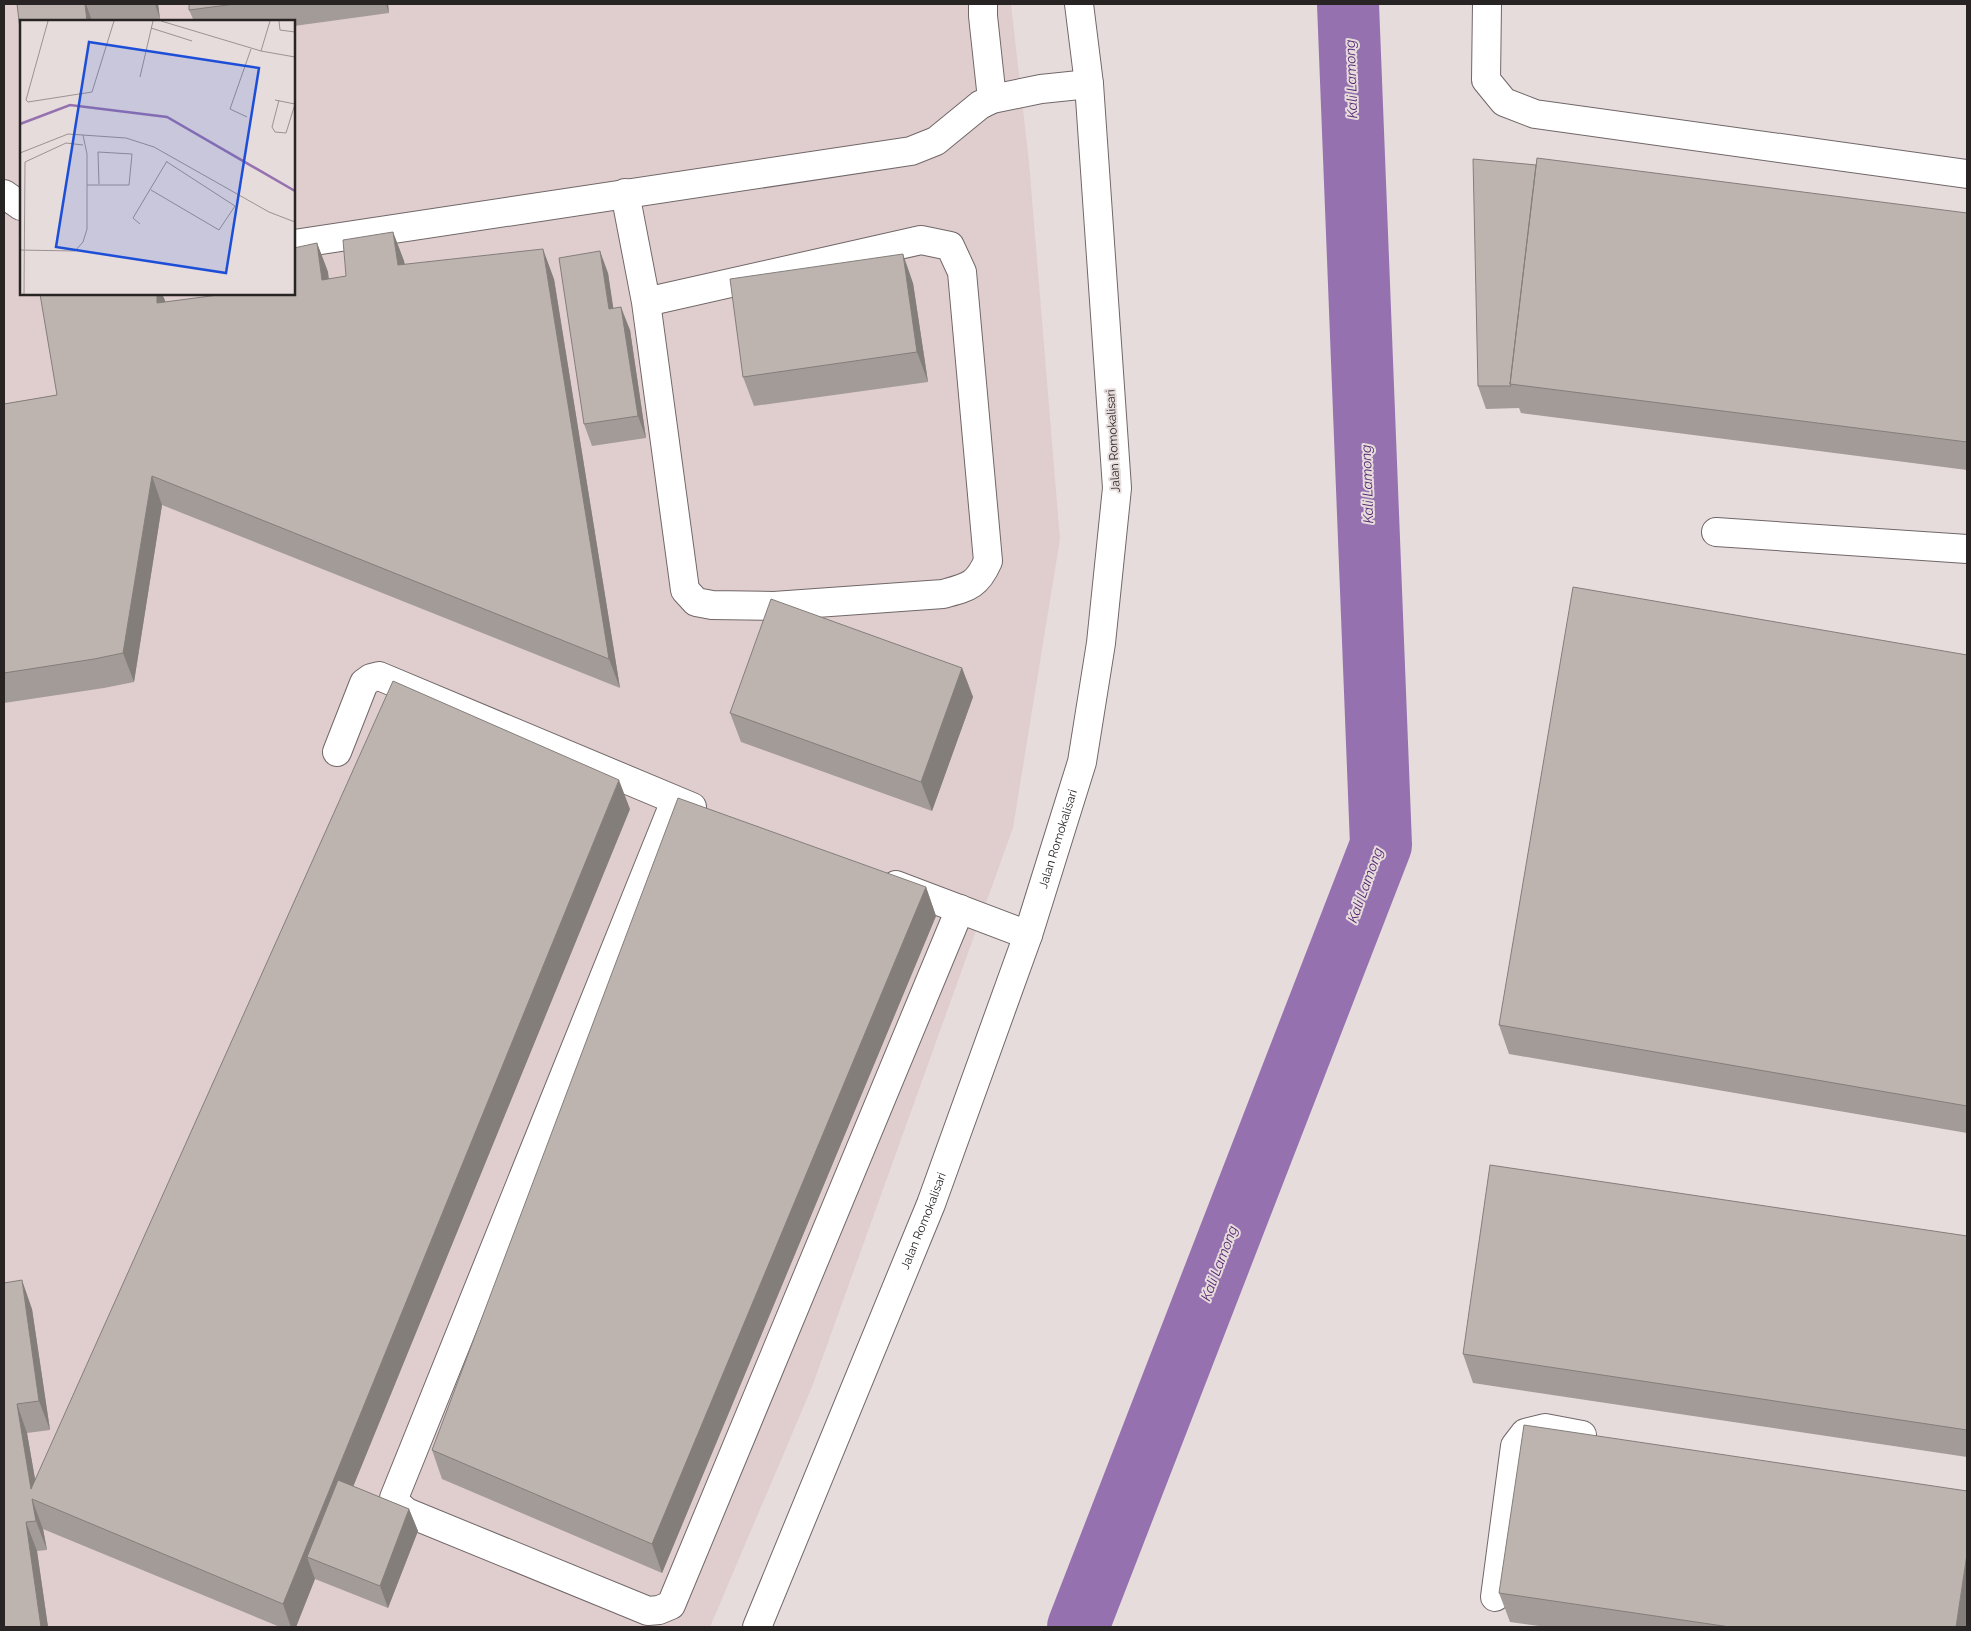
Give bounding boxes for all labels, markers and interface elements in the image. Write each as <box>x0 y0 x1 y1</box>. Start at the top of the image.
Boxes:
inset map <box>20 20 295 295</box>
water label: Kali Lamong <box>1342 39 1360 119</box>
street label: Jalan Romokalisari <box>1103 389 1123 493</box>
water label: Kali Lamong <box>1358 444 1376 524</box>
street label: Jalan Romokalisari <box>1036 788 1080 890</box>
water label: Kali Lamong <box>1344 845 1386 925</box>
street label: Jalan Romokalisari <box>898 1170 949 1271</box>
water label: Kali Lamong <box>1197 1223 1241 1303</box>

